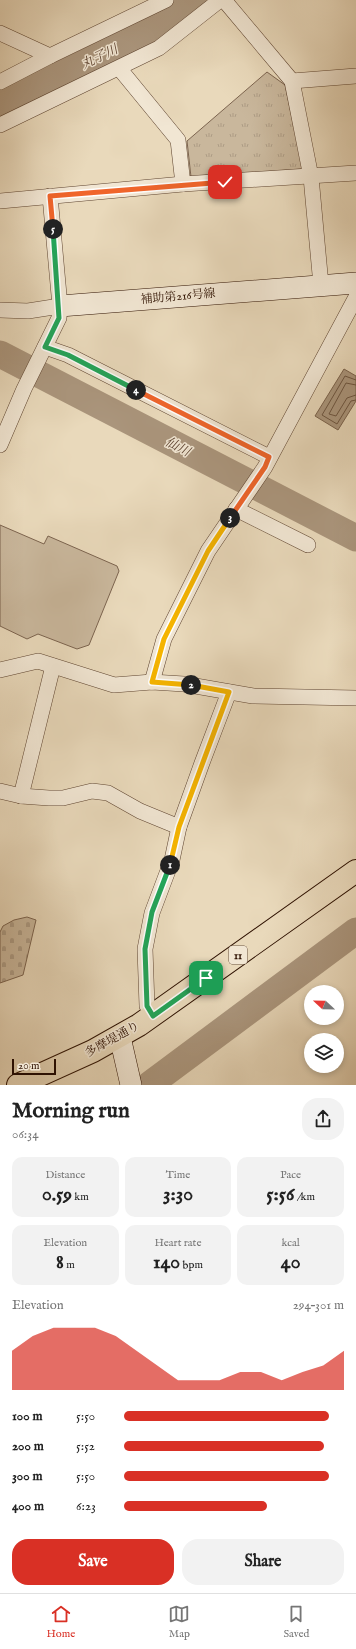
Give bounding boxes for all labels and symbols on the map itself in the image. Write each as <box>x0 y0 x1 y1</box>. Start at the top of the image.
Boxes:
water label: 丸子川 <box>78 40 123 74</box>
pin <box>208 165 242 199</box>
pin: 5 <box>43 219 63 239</box>
street label: 補助第216号線 <box>140 286 216 307</box>
pin: 4 <box>126 380 146 400</box>
water label: 仙川 <box>162 434 195 462</box>
pin: 3 <box>220 508 240 528</box>
pin: 2 <box>181 675 201 695</box>
pin: 1 <box>160 855 180 875</box>
road number: 11 <box>229 946 247 964</box>
pin <box>189 961 223 995</box>
north arrow <box>304 985 344 1025</box>
street label: 多摩堤通り <box>82 1018 142 1061</box>
scale bar <box>12 1057 56 1076</box>

